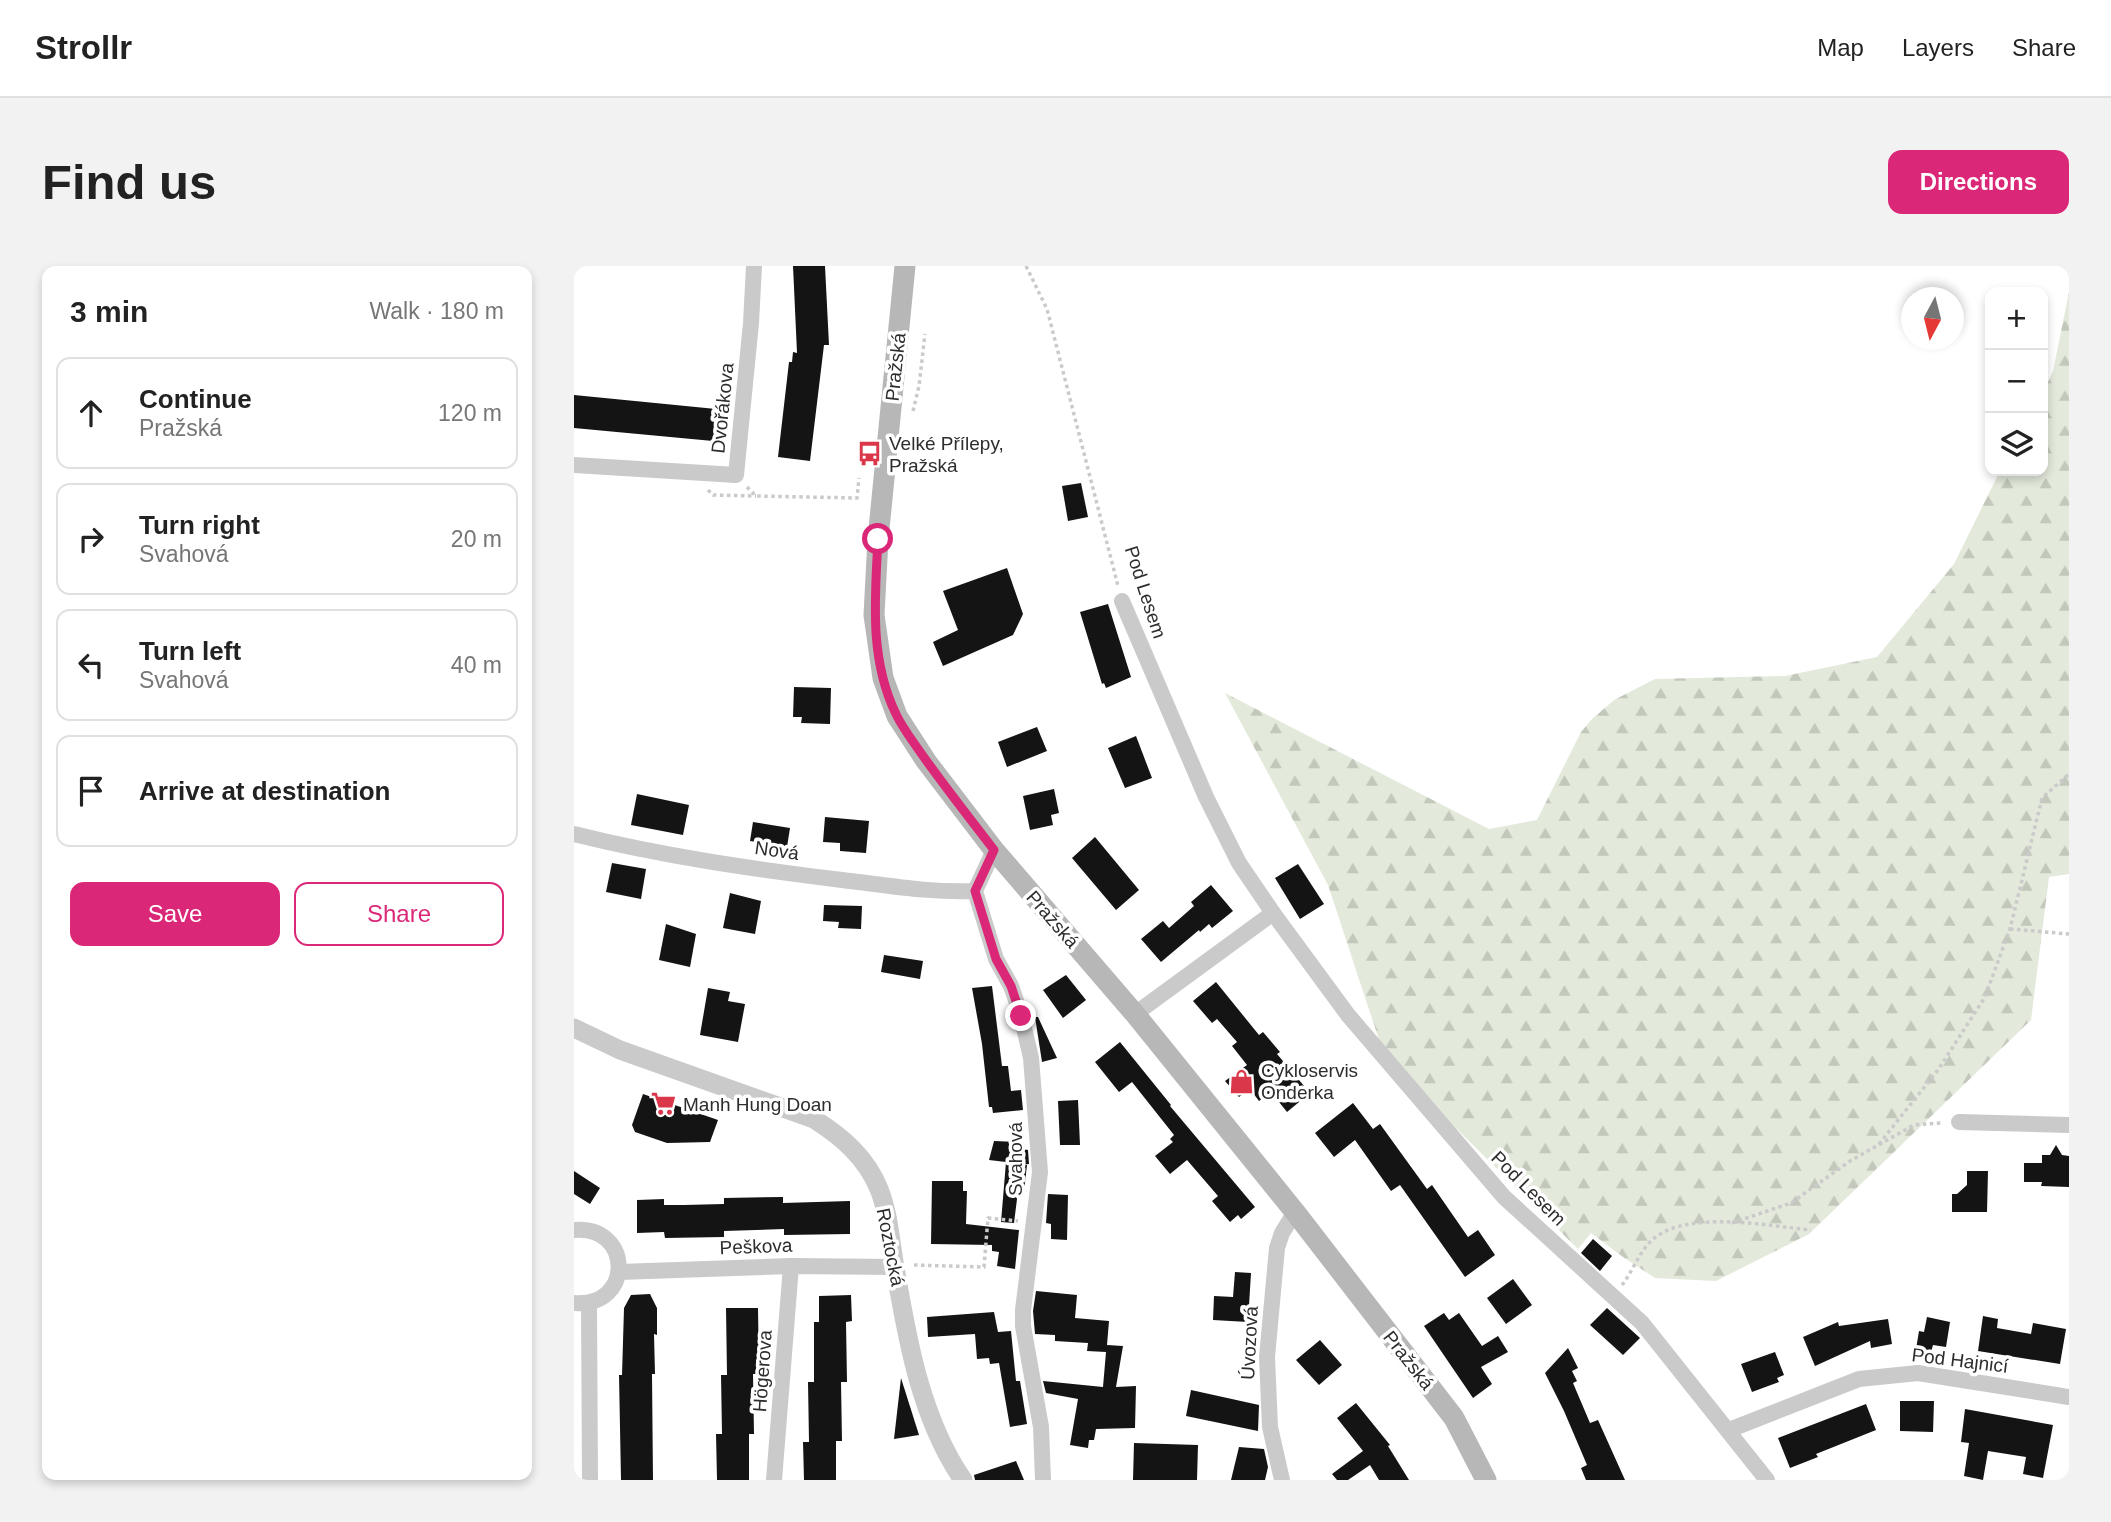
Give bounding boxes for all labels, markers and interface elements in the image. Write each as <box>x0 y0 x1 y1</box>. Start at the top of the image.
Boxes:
text: Strollr <box>35 29 132 66</box>
text: Map <box>1817 34 1864 61</box>
text: Layers <box>1902 34 1974 61</box>
text: Share <box>2012 34 2076 61</box>
button: Directions <box>1888 150 2069 214</box>
text: Find us <box>42 155 216 209</box>
north arrow <box>1901 287 1964 350</box>
map controls <box>1985 287 2048 476</box>
button: + <box>1985 287 2048 350</box>
text: 3 min <box>70 295 148 328</box>
text: Walk · 180 m <box>369 298 504 324</box>
street label: Pražská <box>881 331 910 402</box>
button: − <box>1985 350 2048 413</box>
street label: Dvořákova <box>707 361 738 454</box>
text: Continue <box>139 384 252 414</box>
icon: ahead <box>72 394 110 432</box>
text: 120 m <box>438 400 502 426</box>
button: layers <box>1985 413 2048 476</box>
text: Pražská <box>139 415 222 441</box>
place label: Velké Přílepy, Pražská <box>889 433 1004 476</box>
bus stop icon: Velké Přílepy, Pražská <box>855 440 883 468</box>
text: Turn right <box>139 510 260 540</box>
icon: right <box>72 520 110 558</box>
route start <box>862 523 893 554</box>
text: 20 m <box>451 526 502 552</box>
text: Svahová <box>139 541 229 567</box>
street label: Pod Lesem <box>1121 543 1170 641</box>
text: Turn left <box>139 636 241 666</box>
icon: left <box>72 646 110 684</box>
text: 40 m <box>451 652 502 678</box>
text: Svahová <box>139 667 229 693</box>
icon: arrive <box>72 772 110 810</box>
text: Arrive at destination <box>139 776 390 806</box>
street label: Nová <box>754 837 801 864</box>
button: Save <box>70 882 280 946</box>
button: Share <box>294 882 504 946</box>
street label: Pražská <box>1022 887 1083 952</box>
route end <box>1005 1000 1036 1031</box>
place label: Cykloservis Onderka <box>1261 1060 1358 1103</box>
shop icon: Cykloservis Onderka <box>1227 1067 1255 1095</box>
supermarket icon: Manh Hung Doan <box>649 1090 677 1118</box>
place label: Manh Hung Doan <box>683 1094 832 1115</box>
street label: Svahová <box>1005 1122 1026 1196</box>
street label: Pod Lesem <box>1487 1147 1570 1230</box>
street label: Roztocká <box>873 1206 908 1288</box>
street label: Peškova <box>719 1235 793 1258</box>
street label: Úvozová <box>1237 1305 1262 1380</box>
street label: Pražská <box>1379 1327 1438 1394</box>
street label: Högerova <box>749 1329 776 1413</box>
street label: Pod Hajnicí <box>1910 1344 2010 1377</box>

